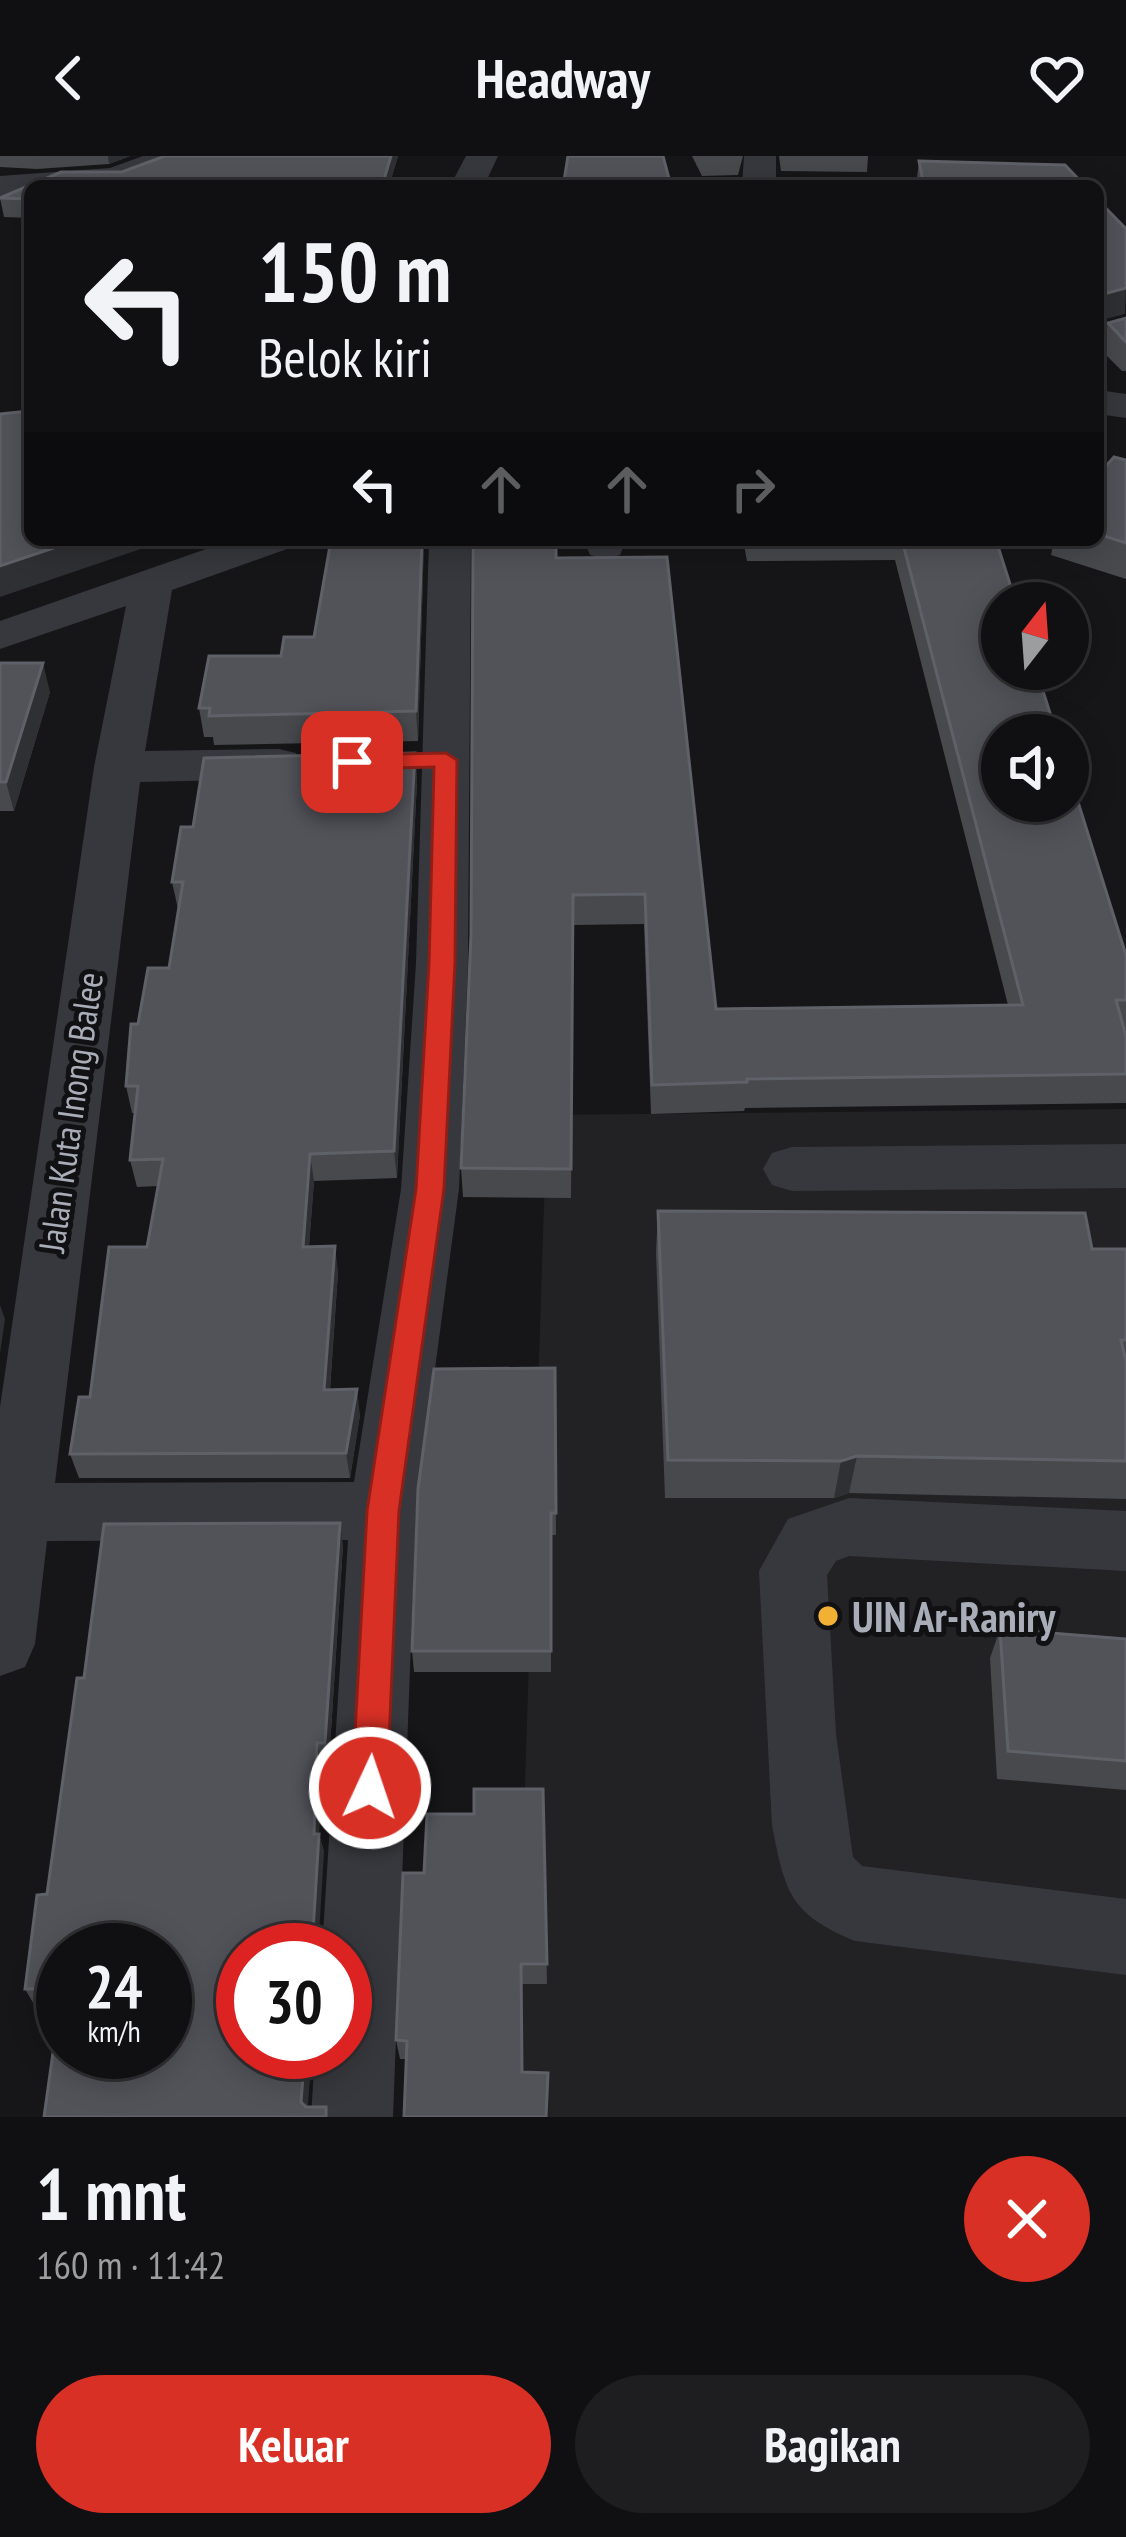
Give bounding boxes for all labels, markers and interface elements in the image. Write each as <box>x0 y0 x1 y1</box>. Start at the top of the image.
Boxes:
text: Headway <box>476 43 650 113</box>
icon: back <box>36 45 102 111</box>
icon: heart <box>1024 45 1090 111</box>
text: 150 m <box>258 216 451 325</box>
icon: left <box>60 228 216 384</box>
text: Belok kiri <box>258 322 432 392</box>
icon: left <box>342 456 408 522</box>
icon: ahead <box>468 456 534 522</box>
icon: ahead <box>594 456 660 522</box>
icon: right <box>720 456 786 522</box>
north arrow <box>981 582 1089 690</box>
map controls <box>981 582 1089 822</box>
pin <box>301 711 403 813</box>
button: sound <box>981 714 1089 822</box>
icon: arrive <box>319 729 385 795</box>
street label: Jalan Kuta Inong Balee <box>27 969 113 1256</box>
place label: UIN Ar-Raniry <box>852 1589 1056 1644</box>
marker: UIN Ar-Raniry <box>815 1603 841 1629</box>
position arrow <box>307 1725 433 1851</box>
speed limit sign: 30 <box>216 1923 372 2079</box>
text: 24 <box>85 1947 143 2025</box>
text: km/h <box>87 2011 141 2050</box>
text: 1 mnt <box>36 2147 186 2240</box>
button: close <box>964 2156 1090 2282</box>
text: 160 m · 11:42 <box>36 2239 225 2290</box>
button: Keluar <box>36 2375 551 2513</box>
button: Bagikan <box>575 2375 1090 2513</box>

